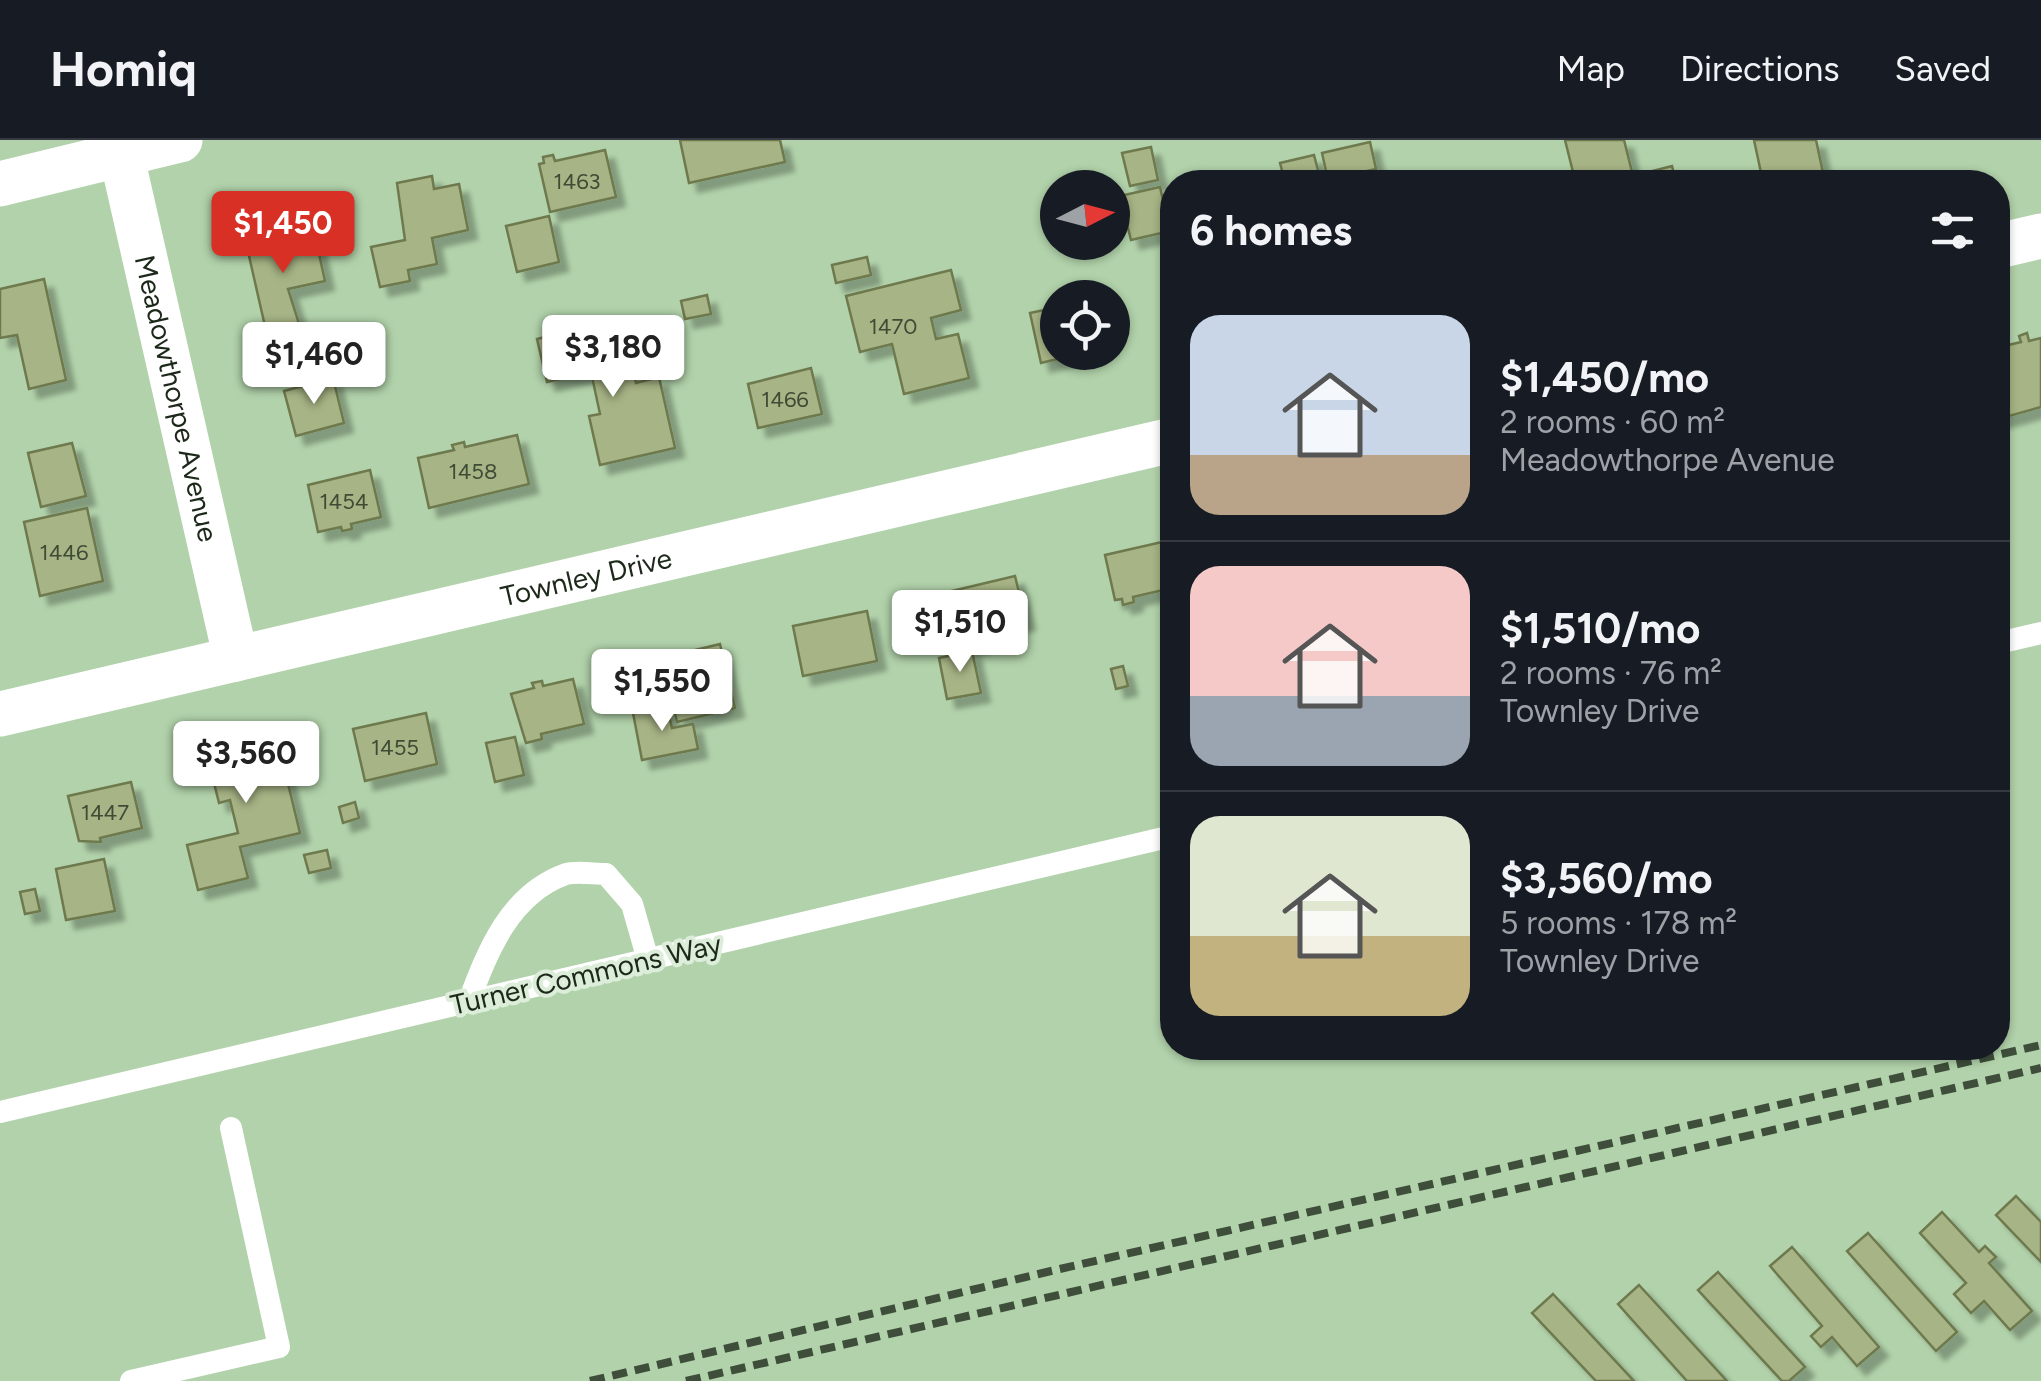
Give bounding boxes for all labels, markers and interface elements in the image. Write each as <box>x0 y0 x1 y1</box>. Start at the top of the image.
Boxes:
text: Homiq <box>50 40 197 98</box>
text: Map <box>1557 48 1625 90</box>
text: Directions <box>1680 48 1840 90</box>
text: Saved <box>1895 48 1991 90</box>
house number: 1463 <box>553 168 601 195</box>
north arrow <box>1040 170 1130 260</box>
map controls <box>1040 170 1130 370</box>
pin: $1,450 <box>202 191 364 276</box>
icon: filters <box>1925 203 1980 258</box>
text: $1,450 <box>233 204 333 242</box>
text: 6 homes <box>1190 205 1352 256</box>
street label: Meadowthorpe Avenue <box>128 252 226 545</box>
button: locate <box>1040 280 1130 370</box>
house number: 1470 <box>869 313 917 340</box>
pin: $3,180 <box>532 315 694 400</box>
pin: $1,460 <box>233 322 395 407</box>
text: $3,180 <box>564 328 662 366</box>
text: $1,460 <box>264 335 364 373</box>
text: $1,450/mo <box>1500 352 1709 403</box>
icon: home <box>1270 355 1390 475</box>
house number: 1466 <box>761 386 809 413</box>
text: 2 rooms · 60 m² <box>1500 403 1725 441</box>
text: Meadowthorpe Avenue <box>1500 441 1835 479</box>
house number: 1458 <box>449 458 497 485</box>
house number: 1454 <box>319 488 369 515</box>
house number: 1446 <box>40 539 88 566</box>
street label: Townley Drive <box>497 541 675 613</box>
pin: $1,510 <box>879 590 1041 675</box>
text: $1,510 <box>914 603 1006 641</box>
text: $1,510/mo <box>1500 603 1700 654</box>
icon: home <box>1270 606 1390 726</box>
pin: $1,550 <box>581 649 743 734</box>
text: 2 rooms · 76 m² <box>1500 654 1722 692</box>
text: $1,550 <box>613 662 711 700</box>
text: Townley Drive <box>1500 692 1700 730</box>
pin: $3,560 <box>165 721 327 806</box>
text: $3,560 <box>195 734 297 772</box>
house number: 1455 <box>371 734 419 761</box>
house number: 1447 <box>81 799 129 826</box>
text: $3,560/mo <box>1500 853 1713 904</box>
icon: home <box>1270 856 1390 976</box>
text: 5 rooms · 178 m² <box>1500 904 1737 942</box>
street label: Turner Commons Way <box>447 926 725 1022</box>
text: Townley Drive <box>1500 942 1700 980</box>

